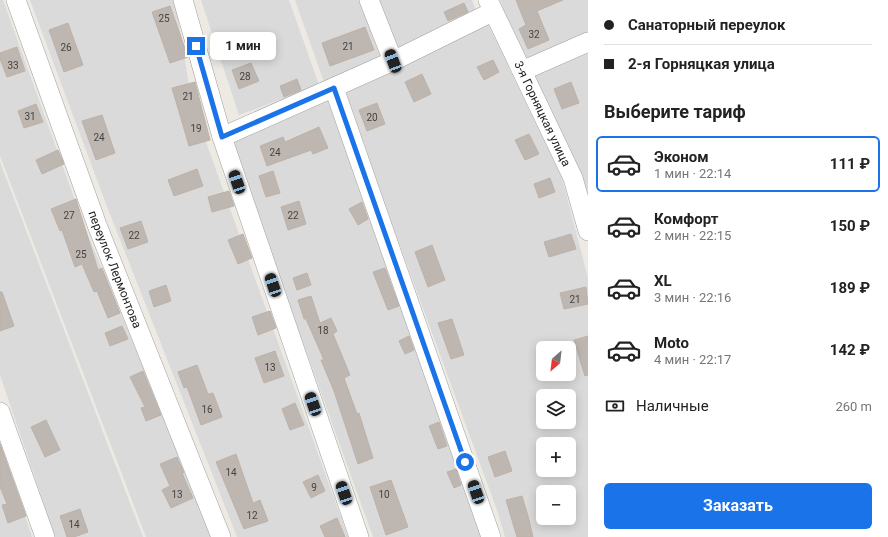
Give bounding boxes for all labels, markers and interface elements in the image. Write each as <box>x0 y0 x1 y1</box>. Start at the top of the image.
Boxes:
house number: 25 <box>158 13 170 24</box>
text: Санаторный переулок <box>628 16 785 34</box>
house number: 32 <box>528 29 540 40</box>
callout: 1 мин <box>210 32 276 60</box>
route end <box>187 37 205 55</box>
text: 1 мин <box>225 38 261 53</box>
house number: 21 <box>342 41 354 52</box>
house number: 26 <box>60 42 72 53</box>
car <box>383 48 403 74</box>
text: 2-я Горняцкая улица <box>628 55 775 73</box>
street label: 3-я Горняцкая улица <box>511 59 573 169</box>
house number: 33 <box>7 60 19 71</box>
house number: 28 <box>239 71 251 82</box>
house number: 21 <box>182 91 194 102</box>
text: Выберите тариф <box>604 101 746 122</box>
house number: 31 <box>24 111 36 122</box>
house number: 20 <box>366 112 378 123</box>
house number: 19 <box>190 123 202 134</box>
house number: 24 <box>93 132 105 143</box>
icon: car <box>606 146 642 182</box>
house number: 24 <box>269 147 281 158</box>
text: Эконом <box>654 148 709 166</box>
text: 111 ₽ <box>830 155 870 173</box>
text: 1 мин · 22:14 <box>654 166 731 181</box>
car <box>227 169 247 195</box>
icon: car <box>606 208 642 244</box>
street label: переулок Лермонтова <box>85 209 144 330</box>
house number: 27 <box>63 210 75 221</box>
house number: 22 <box>287 210 299 221</box>
text: Комфорт <box>654 210 718 228</box>
text: 150 ₽ <box>830 217 870 235</box>
text: 2 мин · 22:15 <box>654 228 731 243</box>
house number: 22 <box>128 230 140 241</box>
house number: 25 <box>75 249 87 260</box>
icon: car <box>606 270 642 306</box>
car <box>263 272 283 298</box>
text: XL <box>654 272 672 290</box>
text: 189 ₽ <box>830 279 870 297</box>
text: 3 мин · 22:16 <box>654 290 731 305</box>
house number: 21 <box>569 294 581 305</box>
house number: 18 <box>317 325 329 336</box>
icon: car <box>606 332 642 368</box>
text: Moto <box>654 334 689 352</box>
north arrow <box>536 341 576 381</box>
map controls <box>536 341 576 525</box>
text: 142 ₽ <box>830 341 870 359</box>
text: 4 мин · 22:17 <box>654 352 731 367</box>
house number: 13 <box>264 362 276 373</box>
button: layers <box>536 389 576 429</box>
car <box>303 391 323 417</box>
icon: cash <box>604 395 626 417</box>
text: Наличные <box>636 397 709 415</box>
text: 260 m <box>835 399 872 414</box>
house number: 16 <box>201 404 213 415</box>
button: + <box>536 437 576 477</box>
route start <box>456 453 474 471</box>
house number: 14 <box>225 467 237 478</box>
car <box>466 479 486 505</box>
car <box>334 480 354 506</box>
house number: 9 <box>311 482 317 493</box>
button: Заказать <box>604 483 872 529</box>
button: − <box>536 485 576 525</box>
house number: 13 <box>171 489 183 500</box>
house number: 10 <box>378 489 390 500</box>
house number: 12 <box>246 510 258 521</box>
house number: 14 <box>68 519 80 530</box>

